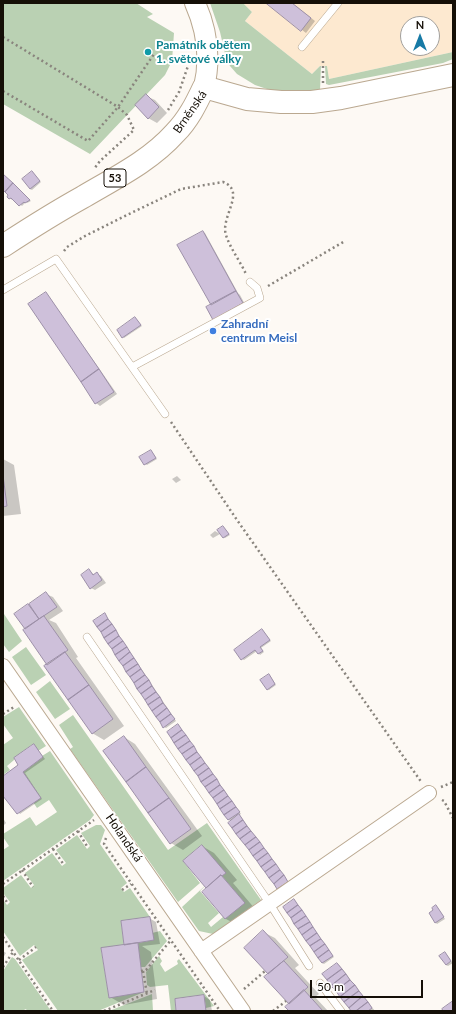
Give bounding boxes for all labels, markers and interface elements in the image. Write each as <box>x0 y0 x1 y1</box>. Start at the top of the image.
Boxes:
north arrow <box>400 16 440 56</box>
text: N <box>416 18 424 31</box>
place label: Památník obětem 1. světové války <box>156 38 250 66</box>
marker: Památník obětem 1. světové války <box>143 47 153 57</box>
street label: Brněnská <box>170 88 210 136</box>
road number: 53 <box>104 169 126 187</box>
place label: Zahradní centrum Meisl <box>221 317 297 345</box>
marker: Zahradní centrum Meisl <box>208 326 218 336</box>
street label: Holandská <box>103 811 145 865</box>
scale bar <box>312 972 425 998</box>
text: 50 m <box>317 979 344 994</box>

